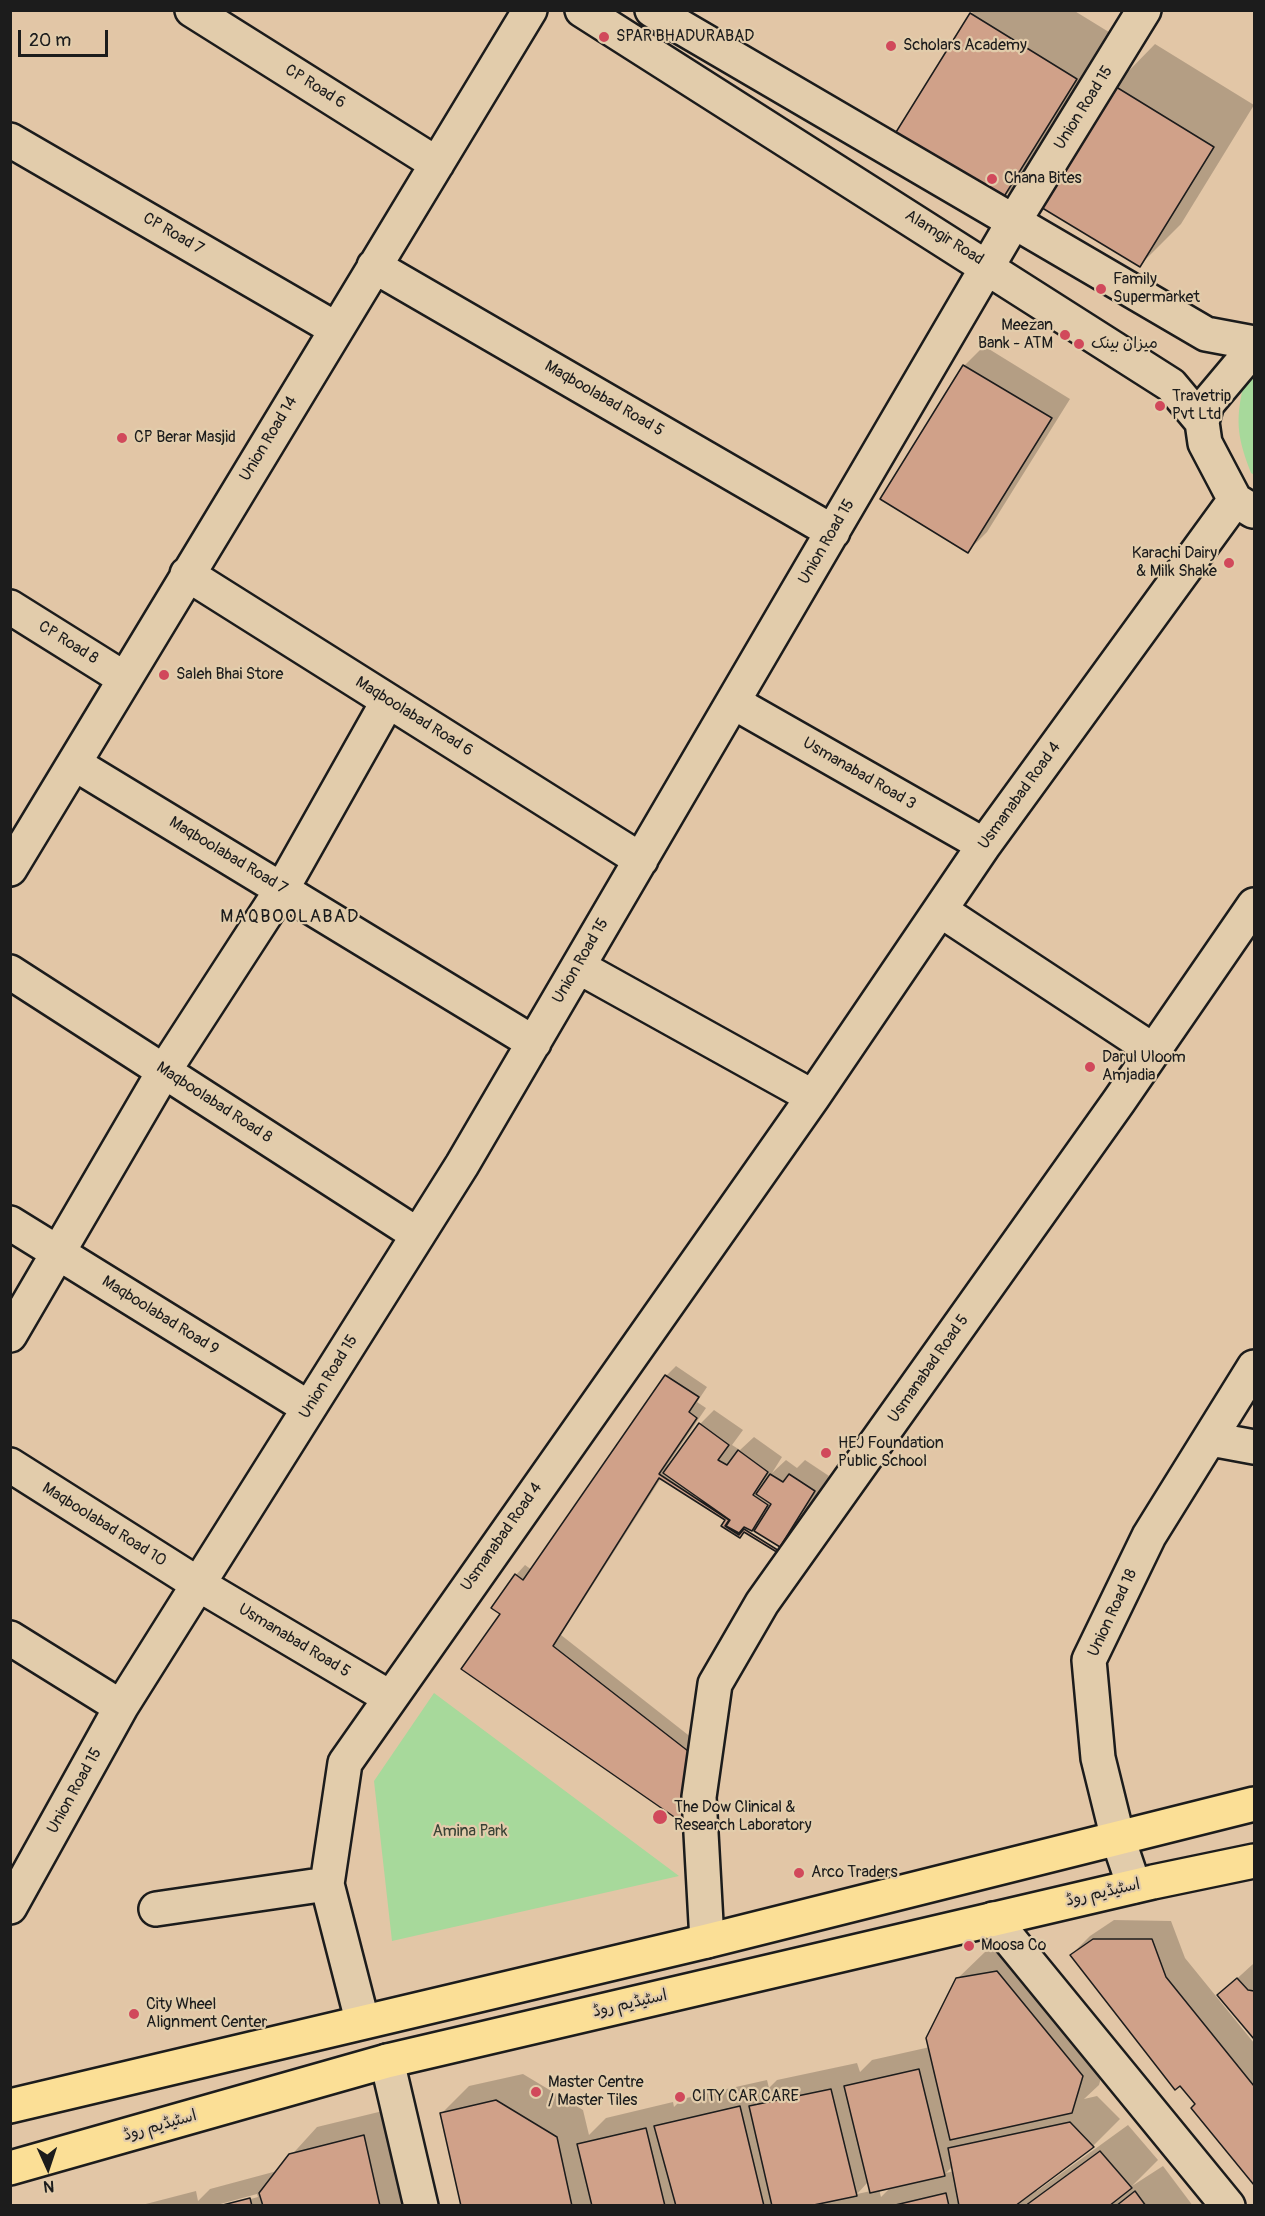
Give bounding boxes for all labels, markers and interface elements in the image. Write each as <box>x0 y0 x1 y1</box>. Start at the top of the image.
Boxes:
scale bar <box>21 18 111 56</box>
place label: SPAR BHADURABAD <box>616 27 754 47</box>
text: 20 m <box>29 29 71 52</box>
marker: SPAR BHADURABAD <box>597 30 611 44</box>
place label: Scholars Academy <box>903 36 1027 56</box>
marker: Scholars Academy <box>884 39 898 53</box>
street label: CP Road 6 <box>281 61 349 113</box>
street label: Union Road 15 <box>1051 63 1117 153</box>
place label: Chana Bites <box>1004 169 1082 189</box>
marker: Chana Bites <box>985 172 999 186</box>
street label: Alamgir Road <box>901 206 987 270</box>
street label: CP Road 7 <box>139 209 207 259</box>
place label: Family Supermarket <box>1113 270 1200 308</box>
marker: Family Supermarket <box>1094 282 1108 296</box>
place label: Meezan Bank - ATM <box>978 316 1053 354</box>
marker: Meezan Bank - ATM <box>1058 328 1072 342</box>
place label: میزان بینک <box>1091 334 1158 354</box>
marker: میزان بینک <box>1072 337 1086 351</box>
street label: Maqboolabad Road 5 <box>541 357 667 441</box>
place label: Travetrip Pvt Ltd <box>1172 387 1231 425</box>
street label: Union Road 14 <box>236 393 302 485</box>
marker: Travetrip Pvt Ltd <box>1153 399 1167 413</box>
place label: CP Berar Masjid <box>134 428 236 448</box>
marker: CP Berar Masjid <box>115 431 129 445</box>
street label: Union Road 15 <box>795 496 859 588</box>
place label: Karachi Dairy & Milk Shake <box>1132 544 1217 582</box>
marker: Karachi Dairy & Milk Shake <box>1222 556 1236 570</box>
street label: CP Road 8 <box>35 617 101 669</box>
place label: Saleh Bhai Store <box>176 665 283 685</box>
marker: Saleh Bhai Store <box>157 668 171 682</box>
street label: Maqboolabad Road 6 <box>352 673 476 761</box>
street label: Usmanabad Road 3 <box>799 734 919 814</box>
street label: Usmanabad Road 4 <box>975 739 1065 853</box>
street label: Maqboolabad Road 7 <box>165 813 291 899</box>
district label: MAQBOOLABAD <box>220 906 360 928</box>
street label: Union Road 15 <box>549 915 613 1007</box>
place label: Darul Uloom Amjadia <box>1102 1048 1186 1086</box>
street label: Maqboolabad Road 8 <box>153 1058 275 1148</box>
marker: Darul Uloom Amjadia <box>1083 1060 1097 1074</box>
street label: Maqboolabad Road 9 <box>98 1272 222 1360</box>
street label: Usmanabad Road 5 <box>885 1311 973 1427</box>
street label: Union Road 15 <box>296 1332 362 1422</box>
place label: HEJ Foundation Public School <box>838 1434 944 1472</box>
marker: HEJ Foundation Public School <box>819 1446 833 1460</box>
street label: Maqboolabad Road 10 <box>38 1479 170 1571</box>
street label: Usmanabad Road 4 <box>457 1479 547 1595</box>
street label: Union Road 18 <box>1084 1566 1142 1660</box>
street label: Usmanabad Road 5 <box>234 1600 354 1682</box>
street label: Union Road 15 <box>44 1745 106 1837</box>
place label: The Dow Clinical & Research Laboratory <box>674 1798 812 1836</box>
marker: The Dow Clinical & Research Laboratory <box>651 1808 669 1826</box>
park label: Amina Park <box>433 1822 507 1842</box>
place label: Arco Traders <box>811 1863 898 1883</box>
marker: Arco Traders <box>792 1866 806 1880</box>
street label: اسٹیڈیم روڈ <box>1064 1875 1142 1911</box>
place label: Moosa Co <box>981 1936 1046 1956</box>
marker: Moosa Co <box>962 1939 976 1953</box>
street label: اسٹیڈیم روڈ <box>591 1986 669 2022</box>
place label: City Wheel Alignment Center <box>146 1995 267 2033</box>
marker: City Wheel Alignment Center <box>127 2007 141 2021</box>
place label: Master Centre / Master Tiles <box>548 2073 644 2111</box>
marker: Master Centre / Master Tiles <box>529 2085 543 2099</box>
place label: CITY CAR CARE <box>692 2087 799 2107</box>
marker: CITY CAR CARE <box>673 2090 687 2104</box>
street label: اسٹیڈیم روڈ <box>121 2106 199 2146</box>
north arrow <box>18 2138 78 2198</box>
text: N <box>43 2176 55 2196</box>

